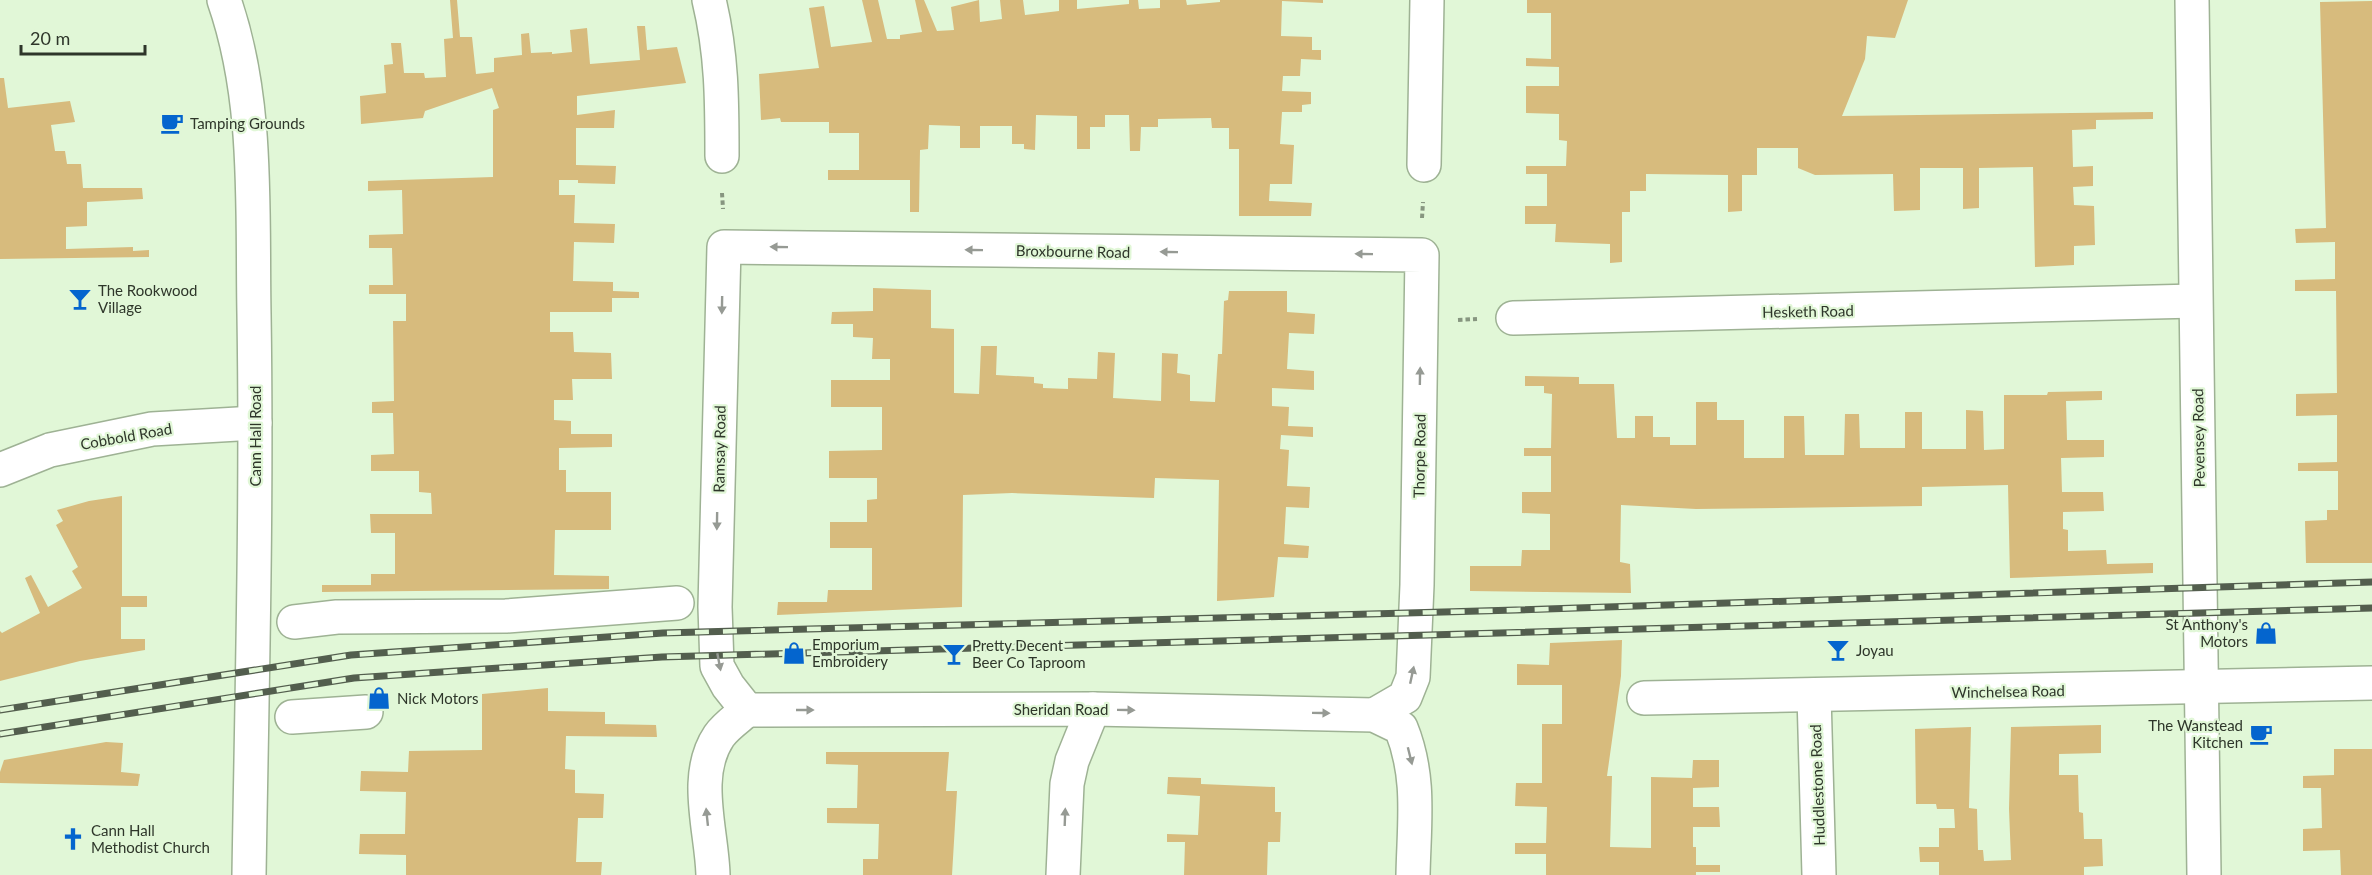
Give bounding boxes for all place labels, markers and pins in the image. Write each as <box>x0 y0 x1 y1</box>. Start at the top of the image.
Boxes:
cafe icon: Tamping Grounds <box>159 110 185 136</box>
place label: Tamping Grounds <box>190 114 305 132</box>
place label: The Rookwood Village <box>98 281 198 316</box>
bar icon: The Rookwood Village <box>67 286 93 312</box>
place label: St Anthony's Motors <box>2166 615 2248 650</box>
shop icon: St Anthony's Motors <box>2253 620 2279 646</box>
place label: Emporium Embroidery <box>812 635 888 670</box>
place label: Pretty Decent Beer Co Taproom <box>972 636 1086 671</box>
bar icon: Joyau <box>1825 637 1851 663</box>
shop icon: Emporium Embroidery <box>781 640 807 666</box>
bar icon: Pretty Decent Beer Co Taproom <box>941 641 967 667</box>
place label: Joyau <box>1856 641 1894 659</box>
shop icon: Nick Motors <box>366 685 392 711</box>
place label: Nick Motors <box>397 689 478 707</box>
place label: The Wanstead Kitchen <box>2148 716 2243 751</box>
cafe icon: The Wanstead Kitchen <box>2248 721 2274 747</box>
place label: Cann Hall Methodist Church <box>91 821 210 856</box>
church icon: Cann Hall Methodist Church <box>60 826 86 852</box>

